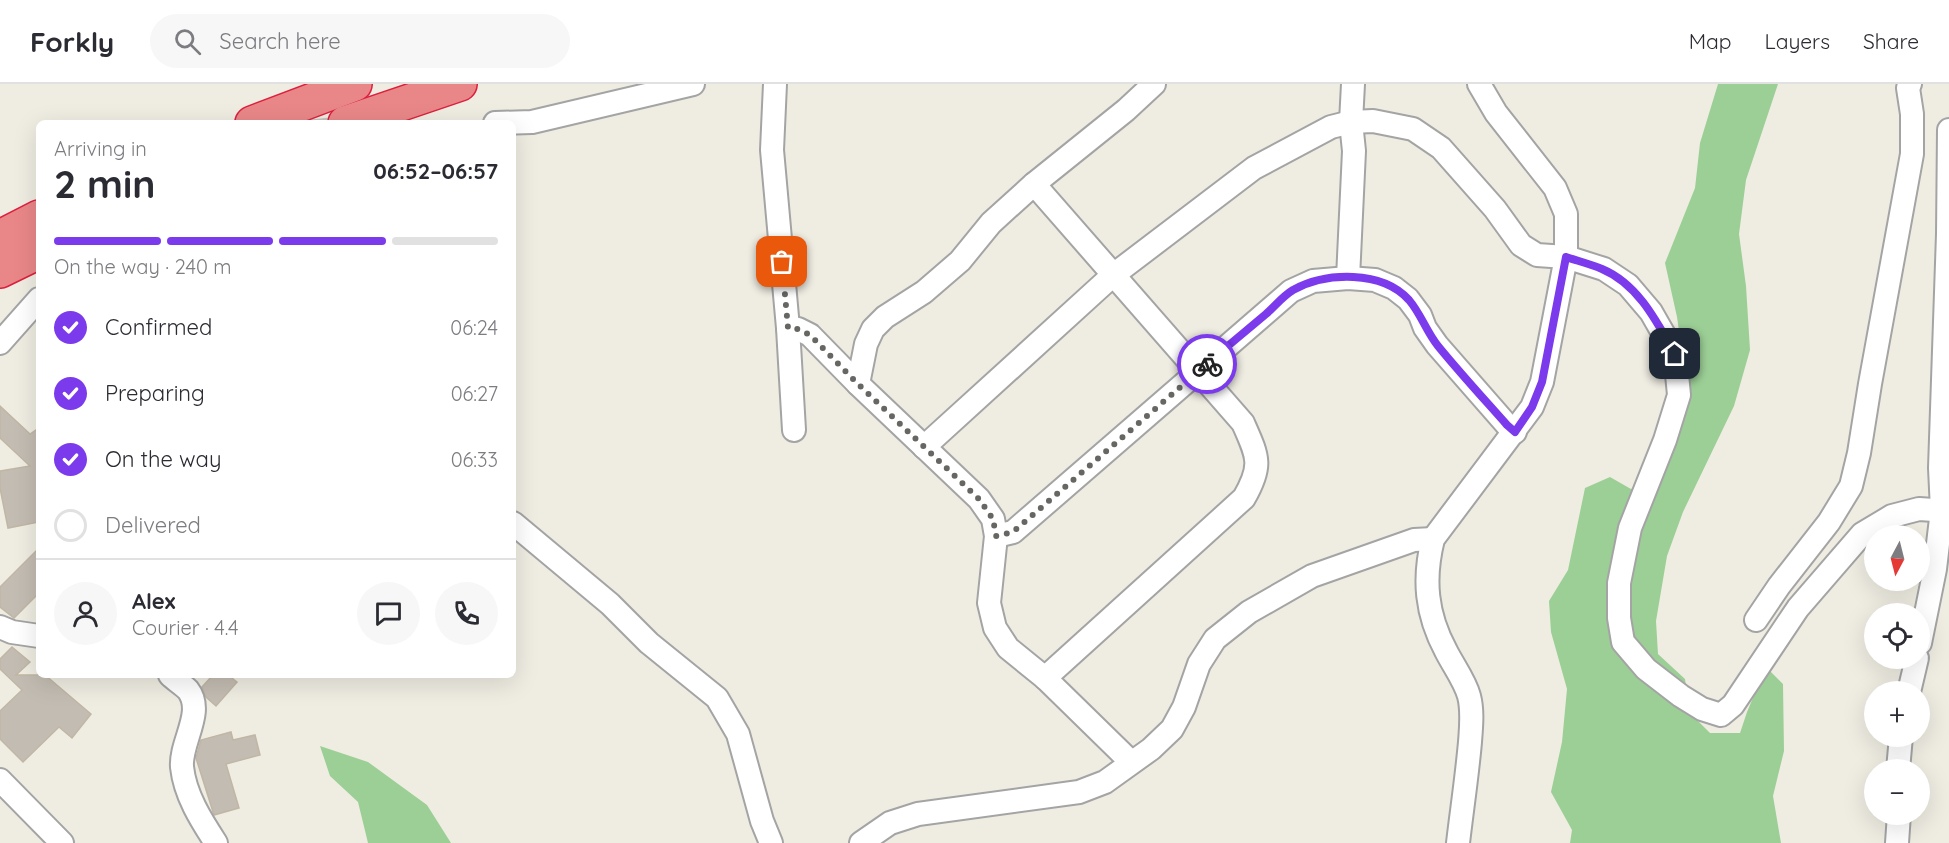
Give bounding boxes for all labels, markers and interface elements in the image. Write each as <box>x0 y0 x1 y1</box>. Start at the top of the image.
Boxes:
search box <box>150 14 570 68</box>
text: Forkly <box>30 24 114 59</box>
icon: search <box>171 25 204 58</box>
text: Search here <box>219 27 341 55</box>
text: Map <box>1689 28 1732 54</box>
text: Layers <box>1765 28 1830 54</box>
text: Share <box>1863 28 1919 54</box>
text: Arriving in <box>54 136 147 161</box>
text: 06:52–06:57 <box>373 157 498 185</box>
text: 2 min <box>54 159 156 208</box>
pin <box>756 236 807 287</box>
icon: bag <box>765 245 798 278</box>
text: On the way · 240 m <box>54 254 232 279</box>
icon: check <box>54 311 87 344</box>
text: Confirmed <box>105 313 212 341</box>
text: 06:24 <box>450 315 498 340</box>
pin <box>1649 328 1700 379</box>
courier <box>1177 334 1237 394</box>
icon: home <box>1658 337 1691 370</box>
icon: bike <box>1191 348 1224 381</box>
icon: check <box>54 377 87 410</box>
text: Preparing <box>105 379 205 407</box>
text: 06:27 <box>451 381 498 406</box>
icon: check <box>54 443 87 476</box>
text: On the way <box>105 445 221 473</box>
text: 06:33 <box>451 447 498 472</box>
text: Delivered <box>105 511 201 539</box>
north arrow <box>1864 525 1930 591</box>
map controls <box>1864 525 1930 825</box>
button: person <box>54 582 117 645</box>
button: chat <box>357 582 420 645</box>
button: phone <box>435 582 498 645</box>
text: Alex <box>132 587 175 615</box>
button: locate <box>1864 603 1930 669</box>
text: Courier · 4.4 <box>132 615 238 640</box>
button: + <box>1864 681 1930 747</box>
button: − <box>1864 759 1930 825</box>

